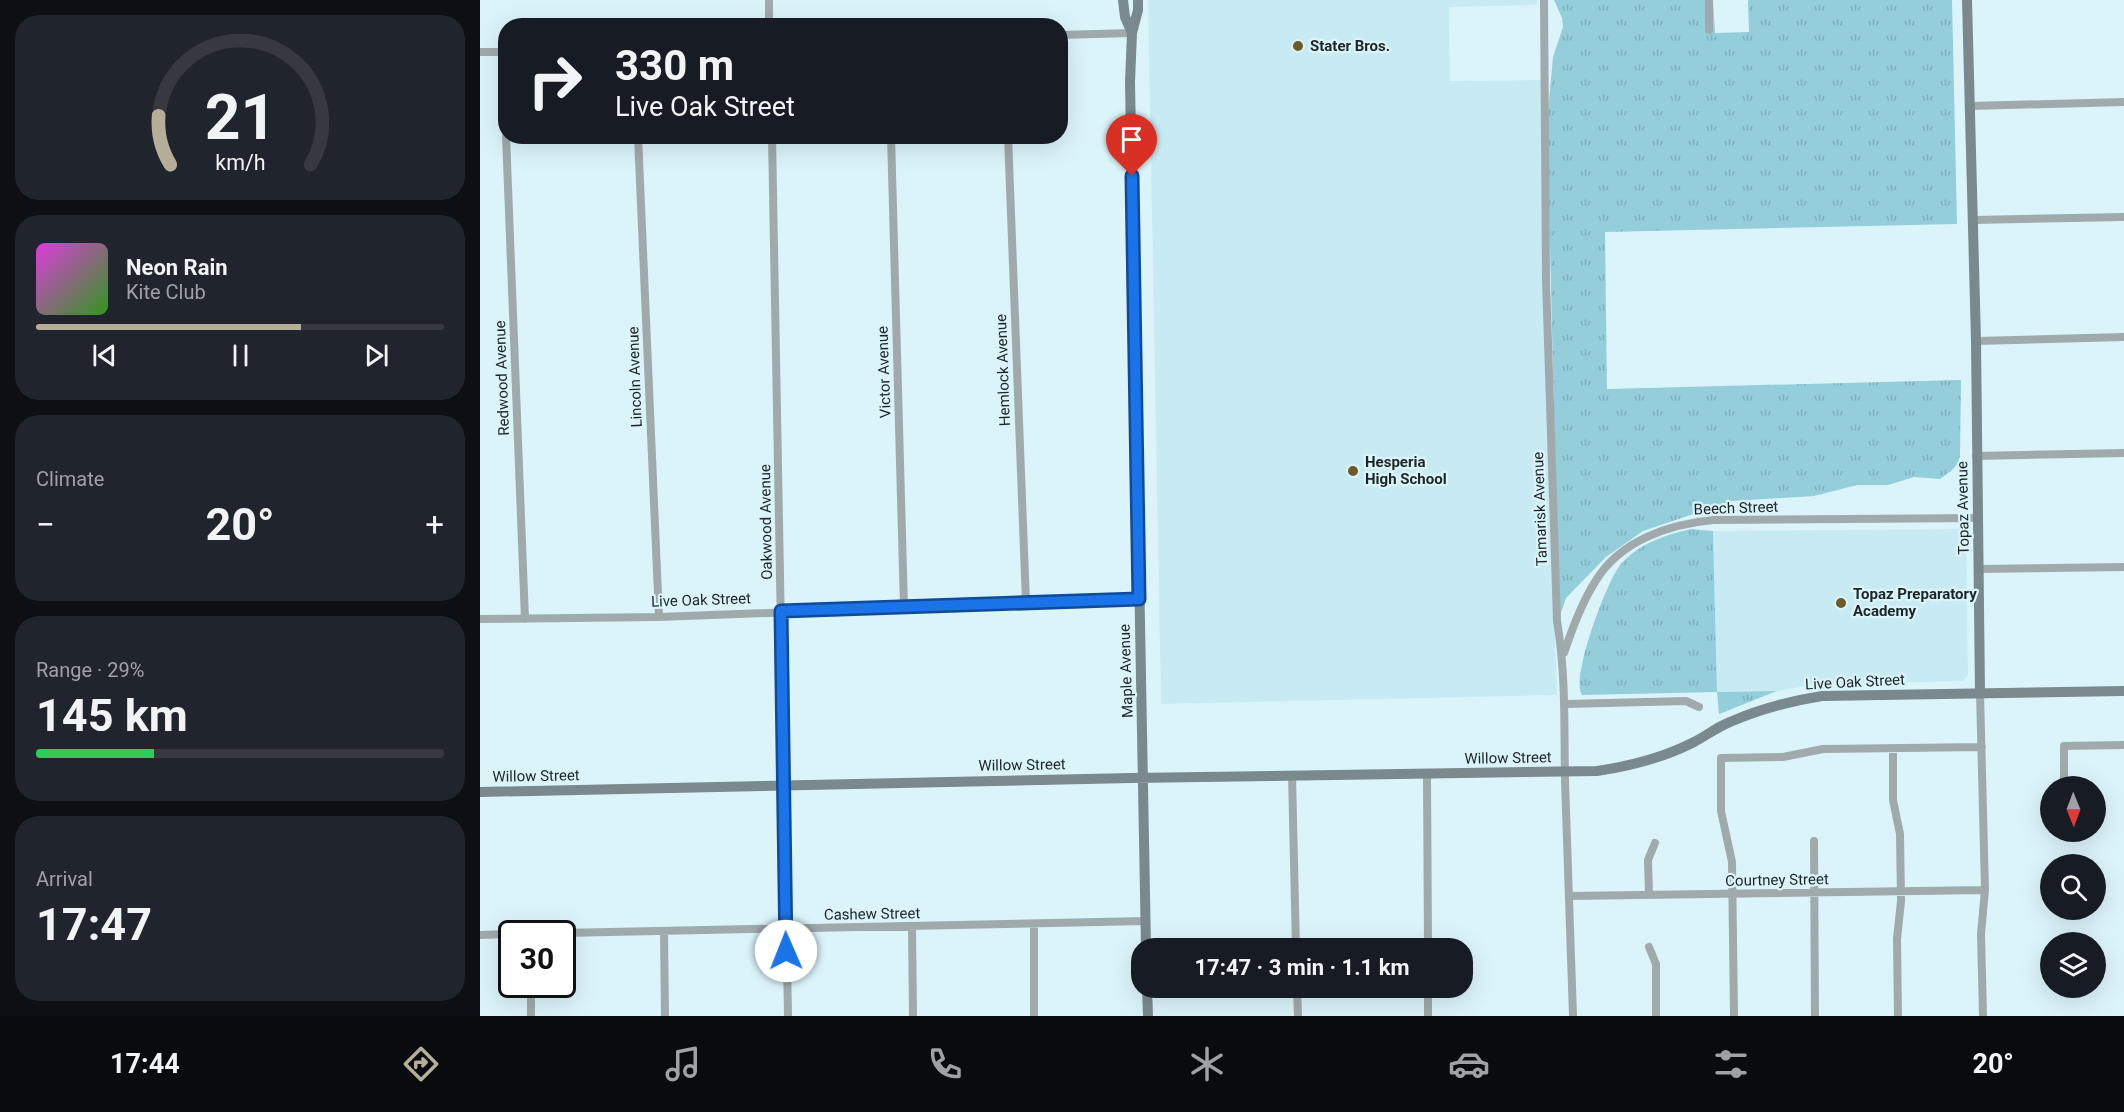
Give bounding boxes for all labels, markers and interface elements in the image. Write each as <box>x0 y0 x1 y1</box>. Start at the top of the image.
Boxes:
place label: Stater Bros. <box>1310 37 1390 55</box>
marker: Stater Bros. <box>1291 39 1305 53</box>
text: 330 m <box>615 41 734 90</box>
icon: right <box>516 42 594 120</box>
text: 21 <box>204 81 276 154</box>
text: Live Oak Street <box>615 91 795 123</box>
pin <box>1106 114 1157 176</box>
icon: arrive <box>1115 123 1148 156</box>
text: km/h <box>215 150 265 175</box>
text: Neon Rain <box>126 255 228 280</box>
text: Kite Club <box>126 280 206 304</box>
street label: Hemlock Avenue <box>992 314 1014 426</box>
street label: Redwood Avenue <box>491 320 513 436</box>
street label: Lincoln Avenue <box>624 326 646 428</box>
street label: Victor Avenue <box>873 326 895 418</box>
icon: previous <box>88 339 121 372</box>
icon: pause <box>224 339 257 372</box>
icon: next <box>360 339 393 372</box>
street label: Tamarisk Avenue <box>1529 451 1551 567</box>
place label: Hesperia High School <box>1365 453 1447 488</box>
street label: Topaz Avenue <box>1953 461 1973 555</box>
street label: Oakwood Avenue <box>756 464 776 580</box>
marker: Hesperia High School <box>1346 464 1360 478</box>
text: Climate <box>36 467 104 491</box>
text: 20° <box>205 498 275 551</box>
street label: Beech Street <box>1693 498 1779 518</box>
text: − <box>36 505 55 544</box>
text: + <box>425 505 444 544</box>
place label: Topaz Preparatory Academy <box>1853 585 1977 620</box>
street label: Live Oak Street <box>651 589 751 611</box>
marker: Topaz Preparatory Academy <box>1834 596 1848 610</box>
street label: Maple Avenue <box>1115 624 1137 718</box>
text: Range · 29% <box>36 658 144 682</box>
street label: Live Oak Street <box>1805 670 1905 694</box>
text: 145 km <box>36 689 188 742</box>
street label: Willow Street <box>1464 748 1552 768</box>
street label: Willow Street <box>978 755 1066 775</box>
street label: Willow Street <box>492 766 580 786</box>
north arrow <box>2040 776 2106 842</box>
map controls <box>2040 776 2106 998</box>
button: search <box>2040 854 2106 920</box>
text: Arrival <box>36 867 93 891</box>
street label: Courtney Street <box>1725 870 1829 890</box>
text: 17:47 <box>36 898 152 951</box>
street label: Cashew Street <box>824 904 920 924</box>
position arrow <box>754 919 818 983</box>
speed limit sign: 30 <box>498 920 576 998</box>
button: layers <box>2040 932 2106 998</box>
text: 17:47 · 3 min · 1.1 km <box>1194 955 1410 980</box>
icon: directions <box>400 1043 442 1085</box>
icon: music <box>662 1043 704 1085</box>
icon: phone <box>924 1043 966 1085</box>
icon: climate <box>1186 1043 1228 1085</box>
icon: car <box>1448 1043 1490 1085</box>
icon: filters <box>1710 1043 1752 1085</box>
text: 17:44 <box>110 1048 180 1080</box>
text: 20° <box>1972 1048 2014 1080</box>

